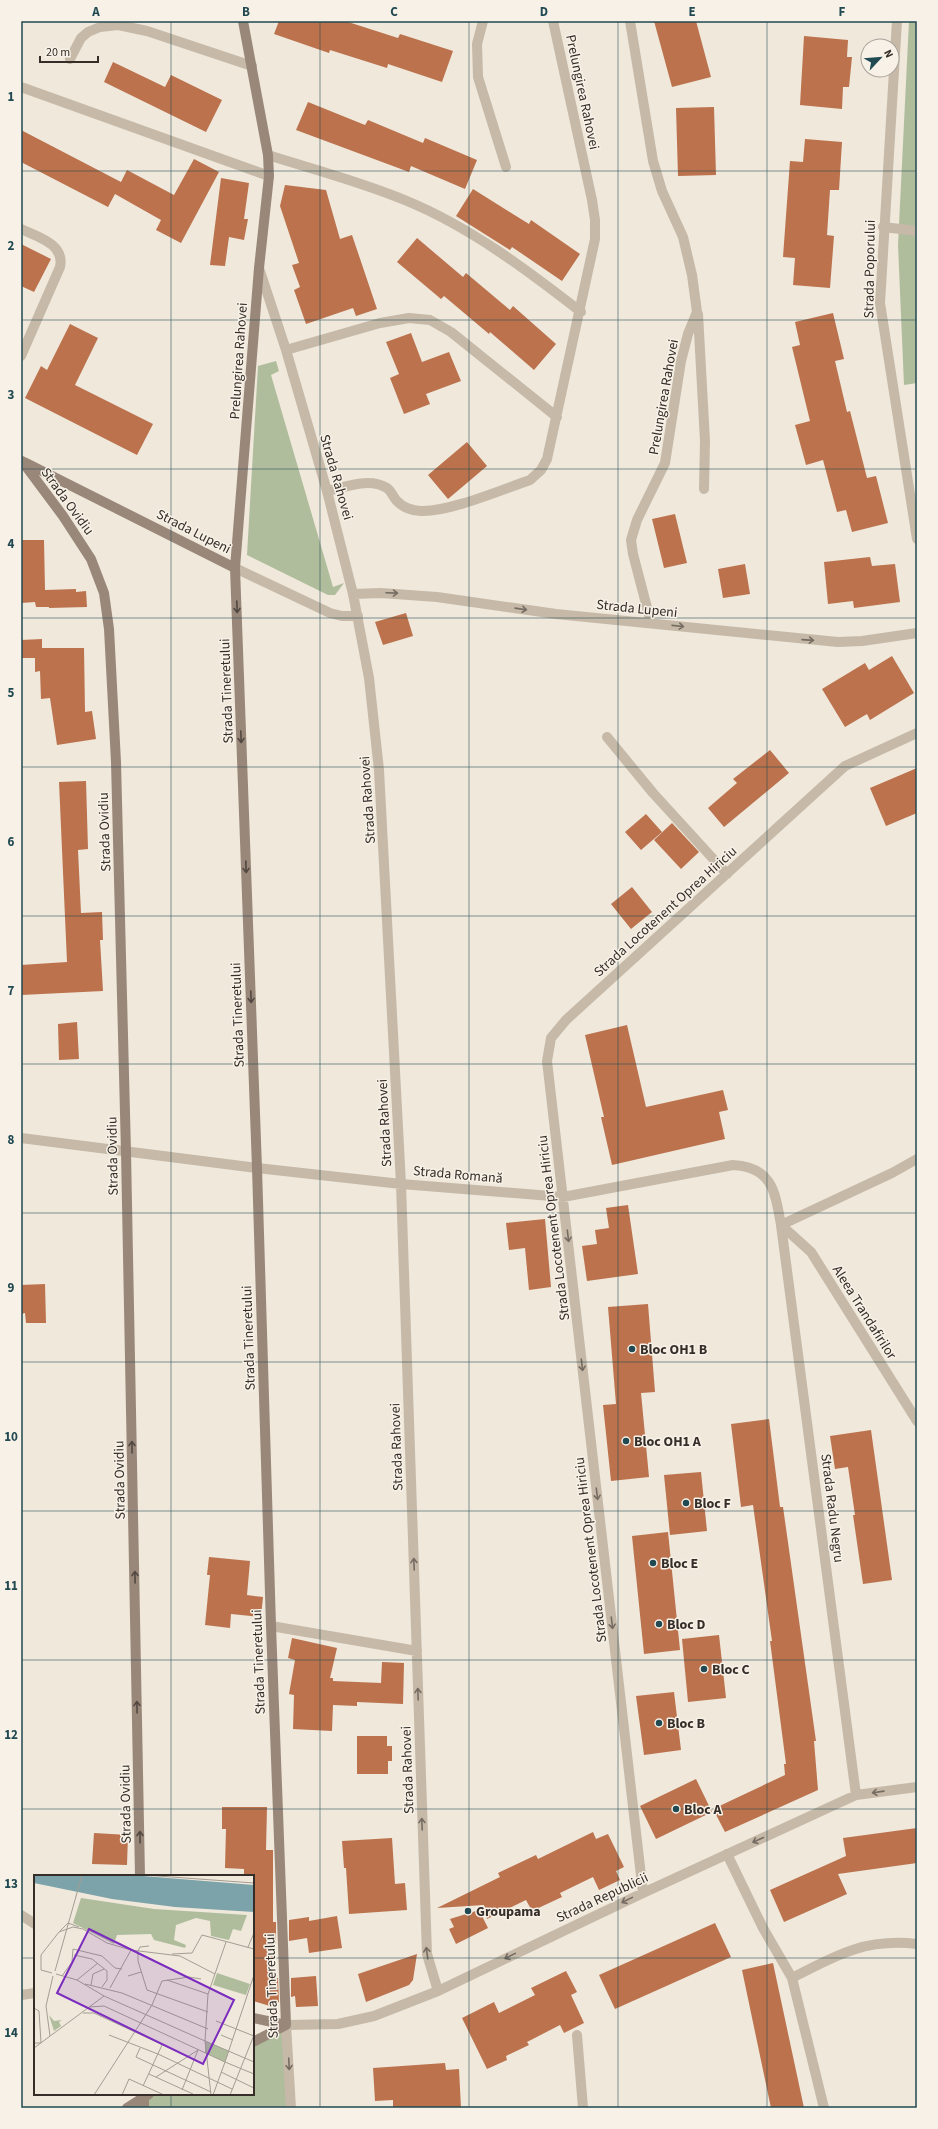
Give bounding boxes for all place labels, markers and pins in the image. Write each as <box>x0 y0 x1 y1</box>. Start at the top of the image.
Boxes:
place label: Bloc OH1 B <box>640 1340 708 1360</box>
marker: Bloc OH1 B <box>627 1344 637 1354</box>
place label: Bloc OH1 A <box>634 1432 702 1452</box>
marker: Bloc OH1 A <box>621 1436 631 1446</box>
place label: Bloc F <box>694 1494 731 1514</box>
marker: Bloc F <box>681 1498 691 1508</box>
place label: Bloc E <box>661 1554 698 1574</box>
marker: Bloc E <box>648 1558 658 1568</box>
place label: Bloc D <box>667 1615 706 1635</box>
marker: Bloc D <box>654 1619 664 1629</box>
place label: Bloc C <box>712 1660 750 1680</box>
marker: Bloc C <box>699 1664 709 1674</box>
place label: Bloc B <box>667 1714 706 1734</box>
marker: Bloc B <box>654 1718 664 1728</box>
place label: Bloc A <box>684 1800 723 1820</box>
marker: Bloc A <box>671 1804 681 1814</box>
place label: Groupama <box>476 1902 541 1922</box>
marker: Groupama <box>463 1906 473 1916</box>

